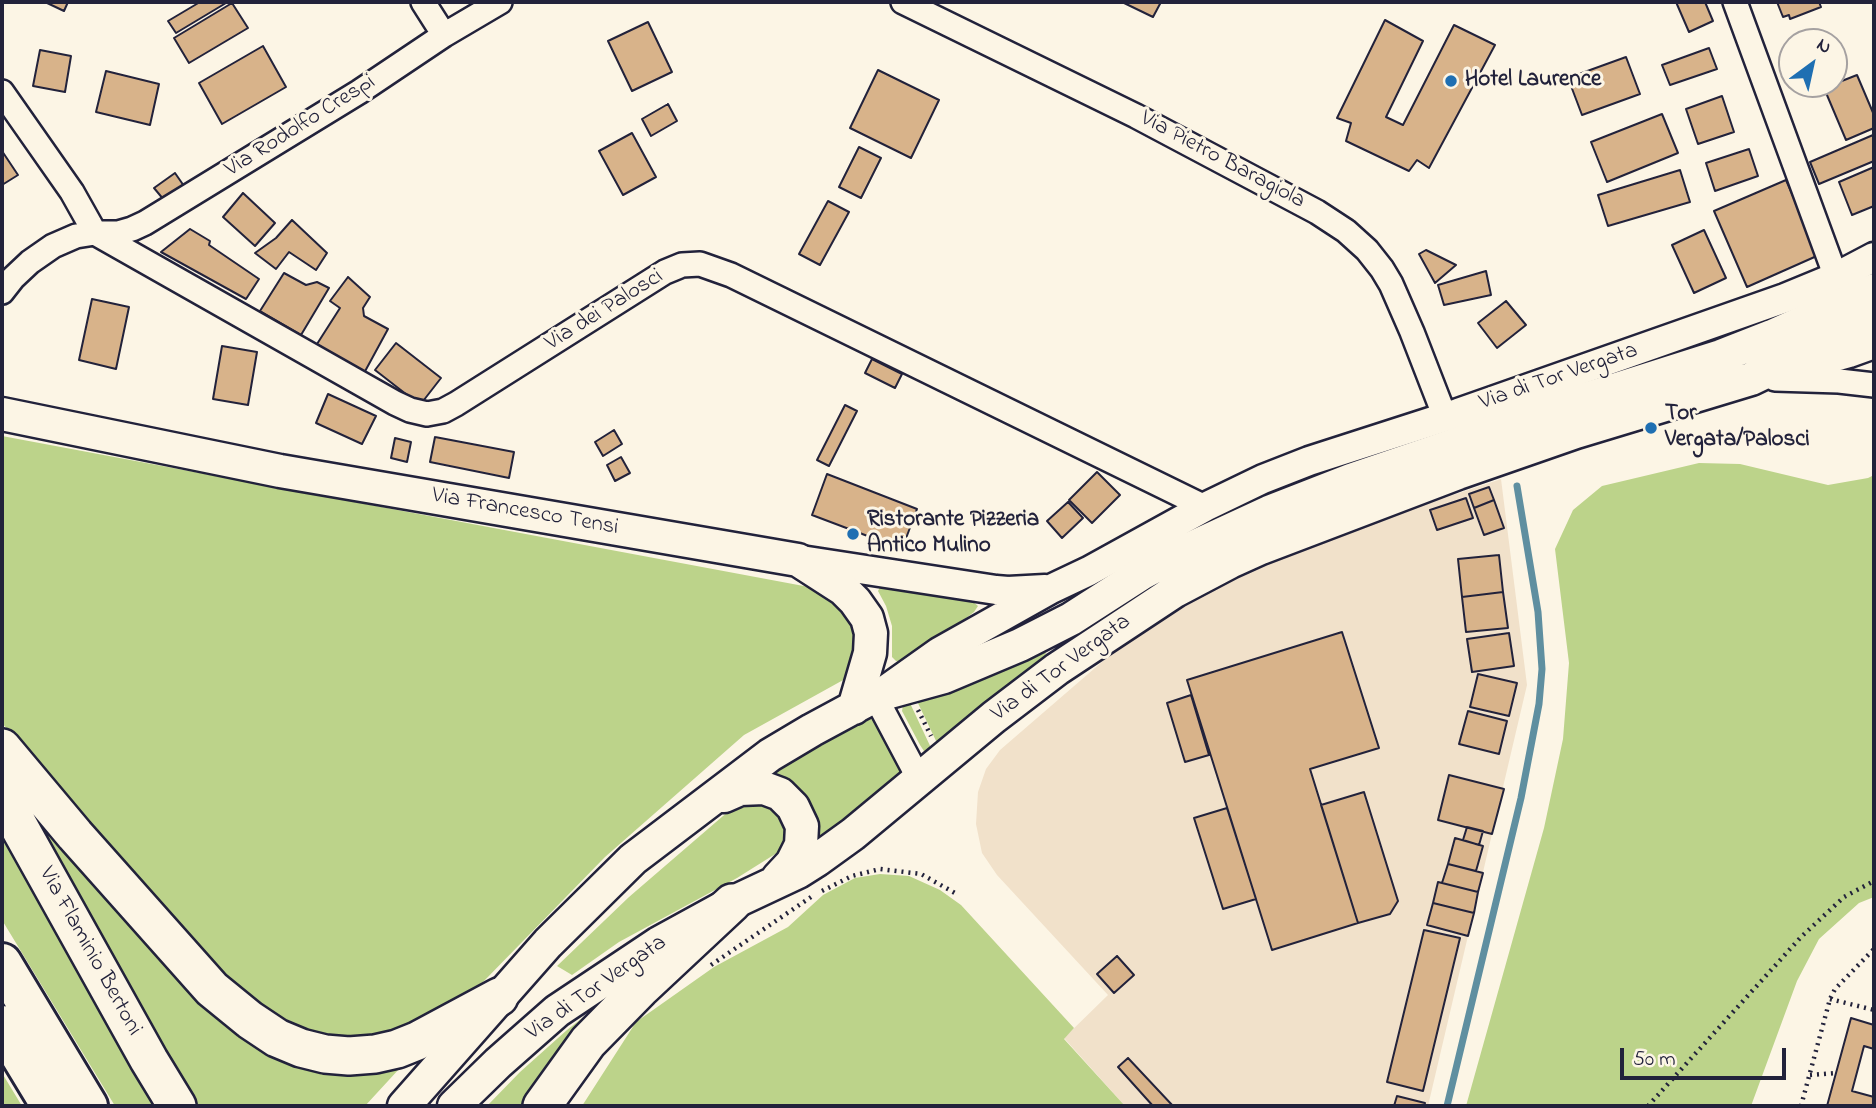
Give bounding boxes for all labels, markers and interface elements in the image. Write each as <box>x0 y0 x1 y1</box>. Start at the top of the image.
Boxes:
north arrow <box>1778 28 1848 98</box>
text: N <box>1811 32 1836 61</box>
place label: Hotel Laurence <box>1465 67 1601 95</box>
street label: Via Rodolfo Crespi <box>221 70 381 184</box>
marker: Hotel Laurence <box>1443 73 1459 89</box>
street label: Via Pietro Baragiola <box>1135 106 1309 216</box>
street label: Via dei Palosci <box>541 264 669 358</box>
street label: Via di Tor Vergata <box>1476 338 1642 418</box>
place label: Tor Vergata/Palosci <box>1665 401 1810 455</box>
marker: Tor Vergata/Palosci <box>1643 420 1659 436</box>
street label: Via Francesco Tensi <box>430 483 620 543</box>
place label: Ristorante Pizzeria Antico Mulino <box>867 507 1039 561</box>
marker: Ristorante Pizzeria Antico Mulino <box>845 526 861 542</box>
street label: Via di Tor Vergata <box>987 609 1137 729</box>
street label: Via Flaminio Bertoni <box>31 863 147 1041</box>
street label: Via di Tor Vergata <box>521 930 673 1048</box>
scale bar <box>1624 1034 1790 1078</box>
text: 50 m <box>1633 1045 1676 1075</box>

